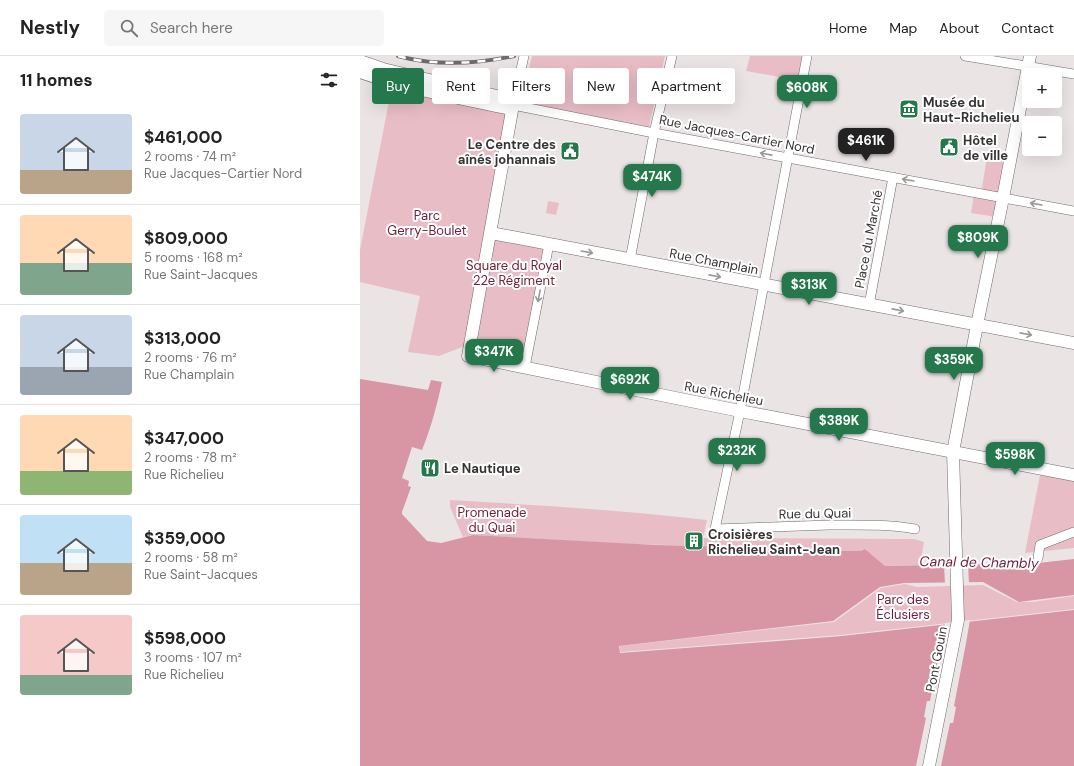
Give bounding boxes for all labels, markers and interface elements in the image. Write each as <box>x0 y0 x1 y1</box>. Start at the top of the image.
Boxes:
search box <box>104 10 384 46</box>
text: Nestly <box>20 15 80 40</box>
icon: search <box>118 17 140 39</box>
text: Search here <box>150 18 233 38</box>
text: Home <box>829 19 867 37</box>
text: Map <box>889 19 917 37</box>
text: About <box>939 19 979 37</box>
text: Contact <box>1001 19 1054 37</box>
chip: Buy <box>372 68 424 104</box>
chip: Rent <box>432 68 490 104</box>
chip: Filters <box>498 68 565 104</box>
chip: New <box>573 68 629 104</box>
chip: Apartment <box>637 68 735 104</box>
map controls <box>1022 68 1062 156</box>
button: + <box>1022 68 1062 108</box>
text: 11 homes <box>20 69 93 91</box>
icon: filters <box>318 69 340 91</box>
pin: $608K <box>779 75 835 109</box>
text: $608K <box>786 79 828 96</box>
place label: Musée du Haut-Richelieu <box>923 94 1019 126</box>
museum icon: Musée du Haut-Richelieu <box>898 98 920 120</box>
street label: Rue Jacques-Cartier Nord <box>658 111 816 158</box>
button: − <box>1022 116 1062 156</box>
text: $461,000 <box>144 126 222 148</box>
pin: $461K <box>838 128 894 162</box>
icon: home <box>52 130 100 178</box>
text: $461K <box>847 132 885 149</box>
place label: Hôtel de ville <box>963 132 1008 164</box>
place label: Le Centre des aînés johannais <box>458 136 556 168</box>
public building icon: Hôtel de ville <box>938 136 960 158</box>
public building icon: Le Centre des aînés johannais <box>559 140 581 162</box>
text: 2 rooms · 74 m² <box>144 148 236 165</box>
one-way arrow <box>760 150 773 158</box>
pin: $474K <box>624 164 680 198</box>
text: Rue Jacques-Cartier Nord <box>144 165 302 182</box>
text: $474K <box>632 168 672 185</box>
one-way arrow <box>902 176 915 184</box>
street label: Place du Marché <box>851 189 886 290</box>
one-way arrow <box>1030 199 1043 207</box>
park label: Parc Gerry-Boulet <box>387 207 467 239</box>
pin: $809K <box>950 225 1006 259</box>
text: $809,000 <box>144 227 228 249</box>
text: $809K <box>957 229 999 246</box>
icon: home <box>52 231 100 279</box>
street label: Rue Champlain <box>668 245 760 278</box>
one-way arrow <box>580 248 593 256</box>
text: 5 rooms · 168 m² <box>144 249 242 266</box>
park label: Square du Royal 22e Régiment <box>466 257 562 289</box>
text: Rue Saint-Jacques <box>144 266 258 283</box>
one-way arrow <box>708 272 721 280</box>
pin: $313K <box>781 272 837 306</box>
text: $313K <box>791 276 827 293</box>
one-way arrow <box>535 290 543 303</box>
one-way arrow <box>891 306 904 314</box>
text: $313,000 <box>144 327 221 349</box>
one-way arrow <box>1019 330 1032 338</box>
icon: home <box>52 331 100 379</box>
pin: $347K <box>466 339 522 373</box>
text: $347K <box>474 343 514 360</box>
pin: $359K <box>926 347 982 381</box>
text: 2 rooms · 76 m² <box>144 349 237 366</box>
text: $359K <box>934 351 974 368</box>
text: Rue Champlain <box>144 366 234 383</box>
pin: $692K <box>602 367 658 401</box>
text: $692K <box>610 371 650 388</box>
street label: Rue Richelieu <box>683 378 765 409</box>
pin: $389K <box>811 408 867 442</box>
text: $389K <box>819 412 859 429</box>
text: $347,000 <box>144 427 224 449</box>
icon: home <box>52 431 100 479</box>
pin: $232K <box>709 438 765 472</box>
text: $232K <box>717 442 757 459</box>
pin: $598K <box>987 442 1043 476</box>
text: $598K <box>995 446 1035 463</box>
text: 2 rooms · 78 m² <box>144 449 236 466</box>
restaurant icon: Le Nautique <box>419 457 441 479</box>
place label: Le Nautique <box>444 460 521 477</box>
text: Rue Richelieu <box>144 466 224 483</box>
park label: Promenade du Quai <box>458 504 526 536</box>
street label: Rue du Quai <box>778 504 852 523</box>
place label: Croisières Richelieu Saint-Jean <box>708 526 840 558</box>
text: $359,000 <box>144 527 226 549</box>
building icon: Croisières Richelieu Saint-Jean <box>683 530 705 552</box>
icon: home <box>52 531 100 579</box>
text: 2 rooms · 58 m² <box>144 549 238 566</box>
water label: Canal de Chambly <box>919 552 1040 572</box>
text: Rue Saint-Jacques <box>144 566 258 583</box>
park label: Parc des Éclusiers <box>876 591 930 623</box>
street label: Pont Gouin <box>922 625 951 693</box>
text: $598,000 <box>144 627 226 649</box>
icon: home <box>52 631 100 679</box>
text: 3 rooms · 107 m² <box>144 649 242 666</box>
text: Rue Richelieu <box>144 666 224 683</box>

